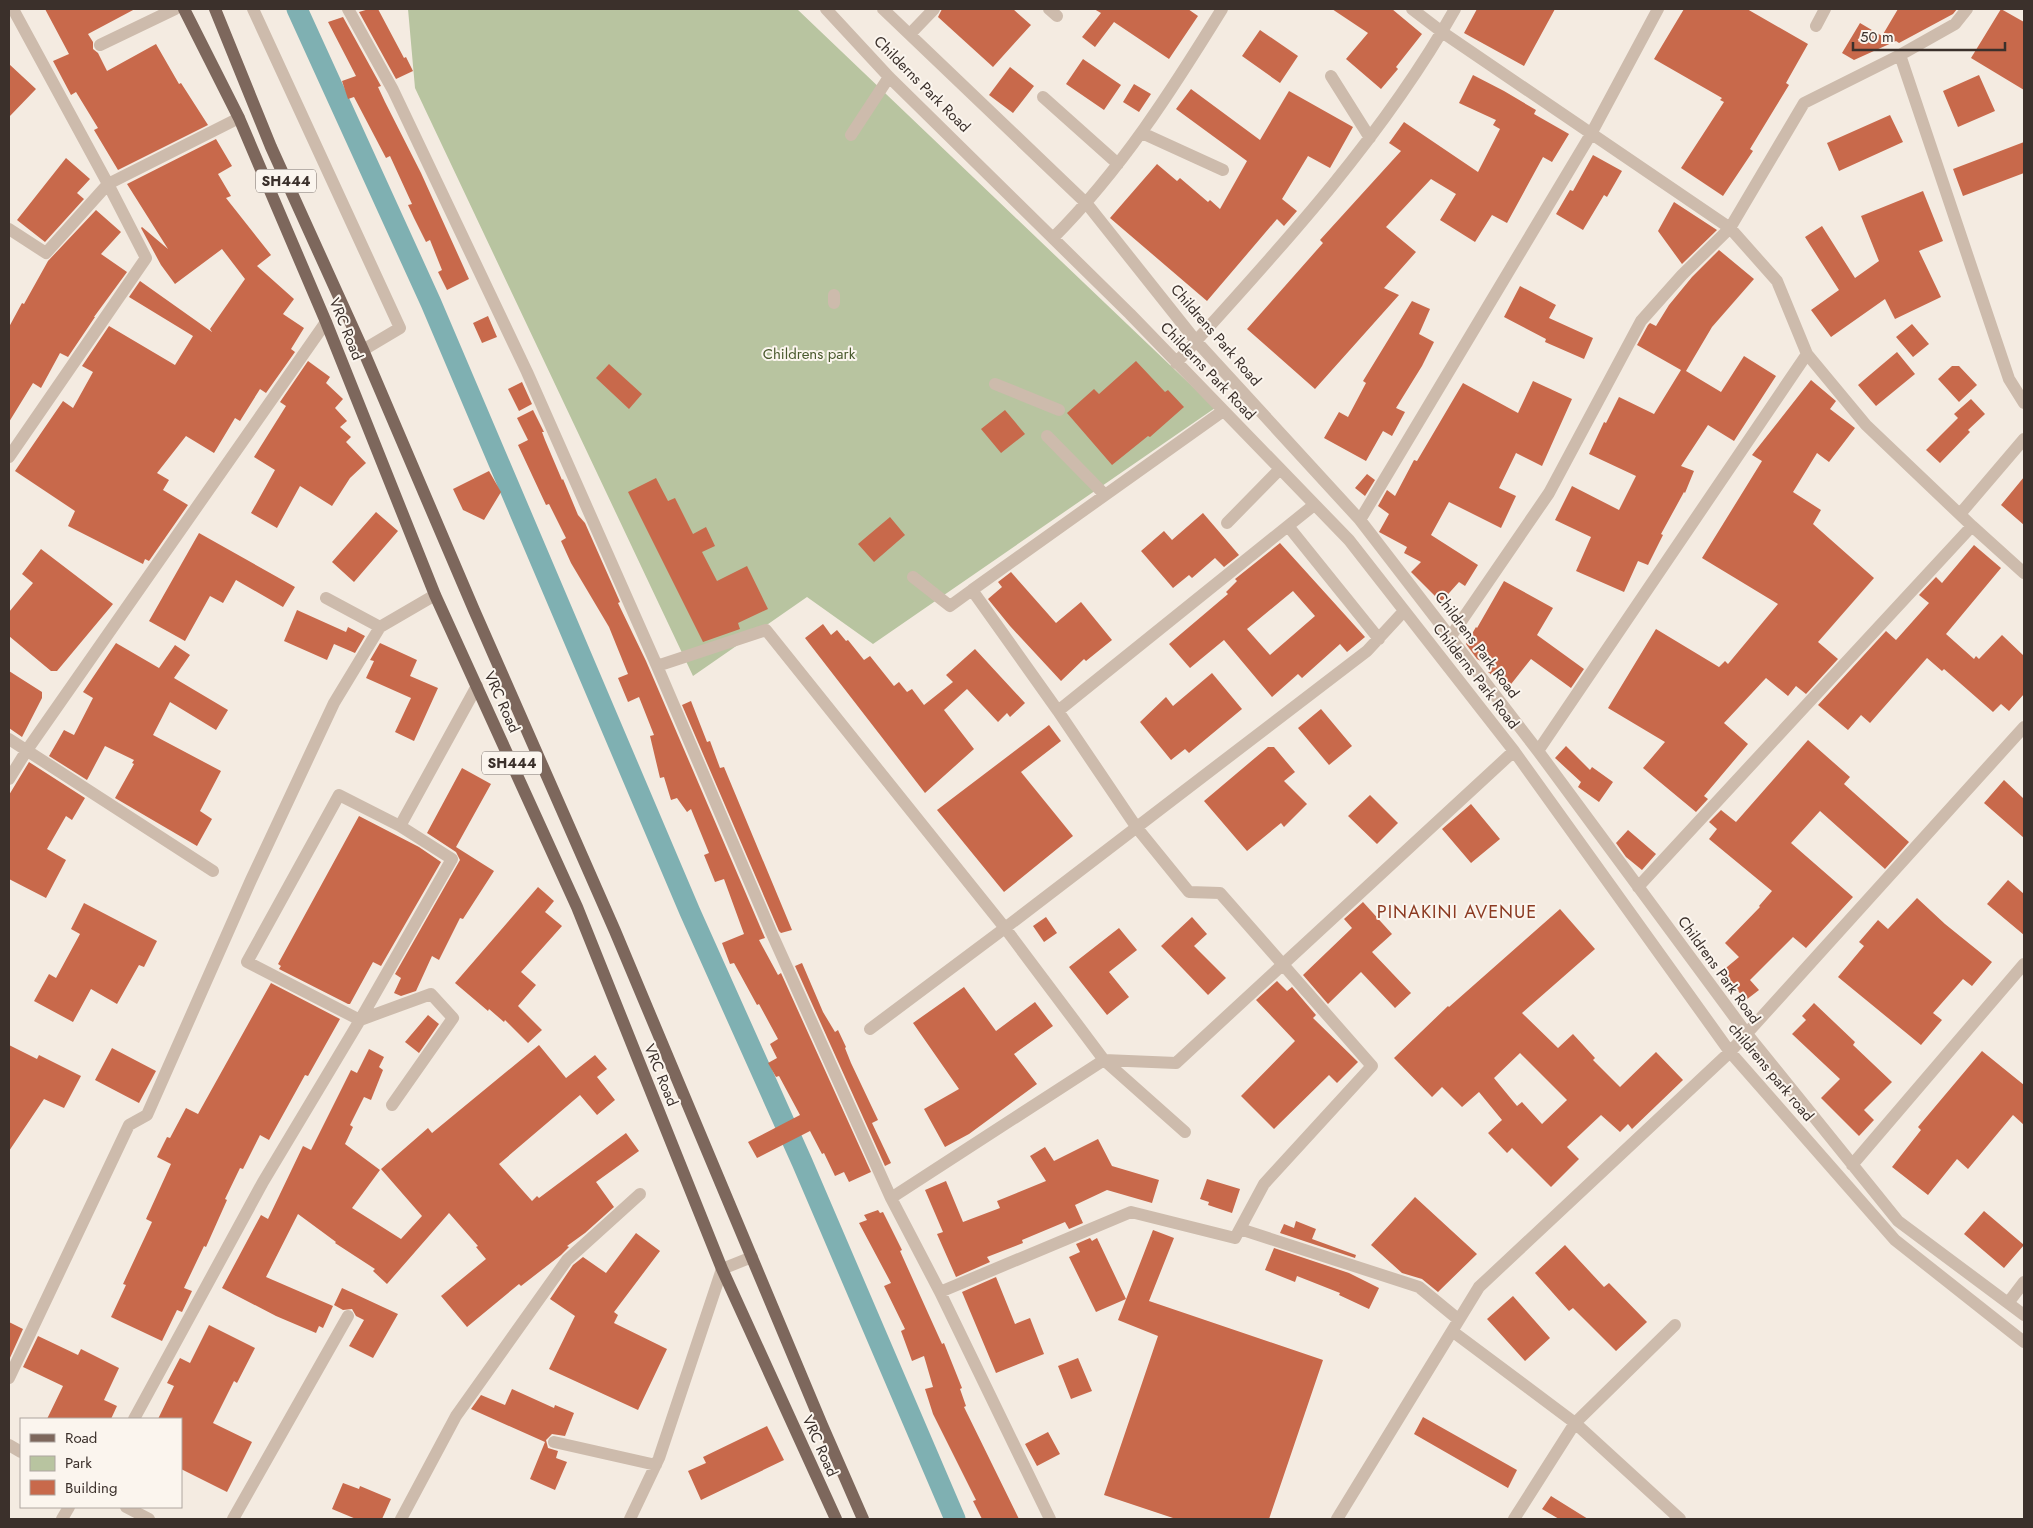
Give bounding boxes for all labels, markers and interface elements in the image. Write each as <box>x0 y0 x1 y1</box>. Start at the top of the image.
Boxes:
scale bar <box>1853 20 2006 52</box>
text: 50 m <box>1860 26 1894 48</box>
street label: Childerns Park Road <box>869 31 975 137</box>
road number: SH444 <box>256 170 316 192</box>
street label: Childrens Park Road <box>1165 279 1267 391</box>
street label: VRC Road <box>324 295 368 363</box>
street label: Childerns Park Road <box>1155 317 1261 425</box>
park label: Childrens park <box>763 343 856 365</box>
street label: Childrens Park Road <box>1429 587 1525 703</box>
street label: Childerns Park Road <box>1428 618 1524 734</box>
street label: VRC Road <box>479 668 525 736</box>
road number: SH444 <box>482 751 542 774</box>
district label: PINAKINI AVENUE <box>1377 899 1537 925</box>
street label: Childrens Park Road <box>1672 911 1766 1029</box>
street label: childrens park road <box>1723 1018 1819 1126</box>
street label: VRC Road <box>639 1041 683 1109</box>
street label: VRC Road <box>797 1412 843 1480</box>
legend <box>20 1418 182 1508</box>
text: Road <box>65 1427 97 1449</box>
text: Park <box>65 1452 92 1474</box>
text: Building <box>65 1477 117 1499</box>

